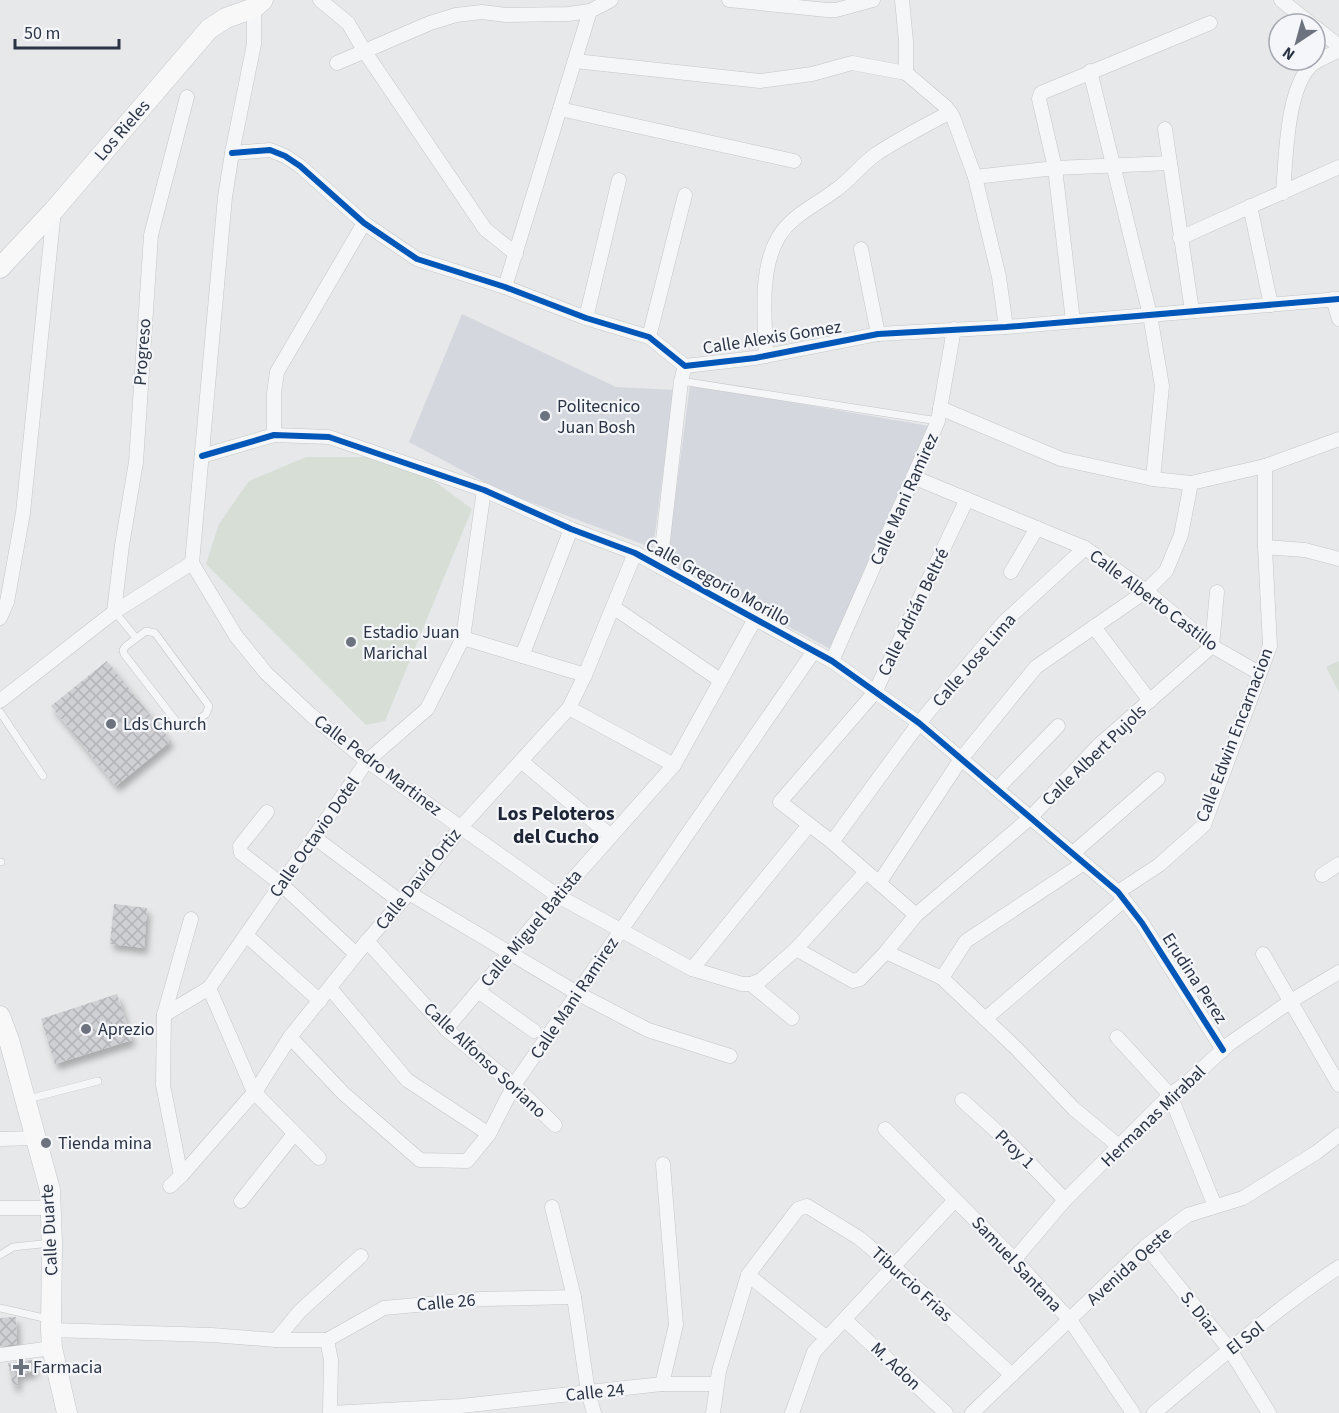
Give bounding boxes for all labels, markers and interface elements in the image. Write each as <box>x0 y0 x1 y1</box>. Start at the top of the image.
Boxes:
scale bar <box>15 12 118 50</box>
north arrow <box>1267 12 1327 72</box>
text: 50 m <box>24 21 60 46</box>
text: N <box>1278 41 1300 65</box>
street label: Los Rieles <box>89 94 156 166</box>
street label: Calle Alexis Gomez <box>701 314 844 361</box>
street label: Progreso <box>128 318 157 387</box>
place label: Politecnico Juan Bosh <box>557 394 640 440</box>
marker: Politecnico Juan Bosh <box>538 409 552 423</box>
street label: Calle Mani Ramirez <box>864 429 945 569</box>
street label: Calle Gregorio Morillo <box>641 532 795 633</box>
street label: Calle Adrián Beltré <box>872 544 955 680</box>
street label: Calle Alberto Castillo <box>1084 544 1223 657</box>
street label: Calle Jose Lima <box>927 608 1022 713</box>
place label: Estadio Juan Marichal <box>363 620 460 666</box>
marker: Estadio Juan Marichal <box>344 635 358 649</box>
street label: Calle Edwin Encarnacion <box>1190 644 1279 826</box>
street label: Calle Albert Pujols <box>1037 699 1152 812</box>
street label: Calle Pedro Martinez <box>308 709 447 822</box>
place label: Lds Church <box>123 712 207 737</box>
marker: Lds Church <box>104 717 118 731</box>
street label: Calle Octavio Dotel <box>263 772 365 903</box>
district label: Los Peloteros del Cucho <box>497 800 615 851</box>
street label: Calle David Ortiz <box>370 823 467 935</box>
street label: Calle Miguel Batista <box>475 864 588 992</box>
street label: Erudina Perez <box>1156 928 1234 1029</box>
street label: Calle Mani Ramirez <box>524 932 625 1064</box>
street label: Calle Alfonso Soriano <box>418 997 552 1124</box>
place label: Aprezio <box>98 1017 155 1042</box>
marker: Aprezio <box>79 1022 93 1036</box>
street label: Hermanas Mirabal <box>1095 1060 1211 1173</box>
street label: Proy 1 <box>989 1124 1040 1175</box>
place label: Tienda mina <box>58 1131 152 1156</box>
marker: Tienda mina <box>39 1136 53 1150</box>
street label: Calle Duarte <box>35 1183 64 1277</box>
street label: Samuel Santana <box>966 1211 1068 1318</box>
street label: Avenida Oeste <box>1081 1221 1177 1311</box>
street label: Tiburcio Frias <box>866 1241 958 1328</box>
street label: S. Diaz <box>1174 1286 1225 1341</box>
street label: Calle 26 <box>416 1287 477 1318</box>
street label: El Sol <box>1221 1316 1269 1361</box>
street label: M. Adon <box>865 1337 926 1396</box>
place label: Farmacia <box>33 1355 102 1380</box>
marker: Farmacia <box>14 1360 28 1374</box>
street label: Calle 24 <box>564 1377 626 1408</box>

